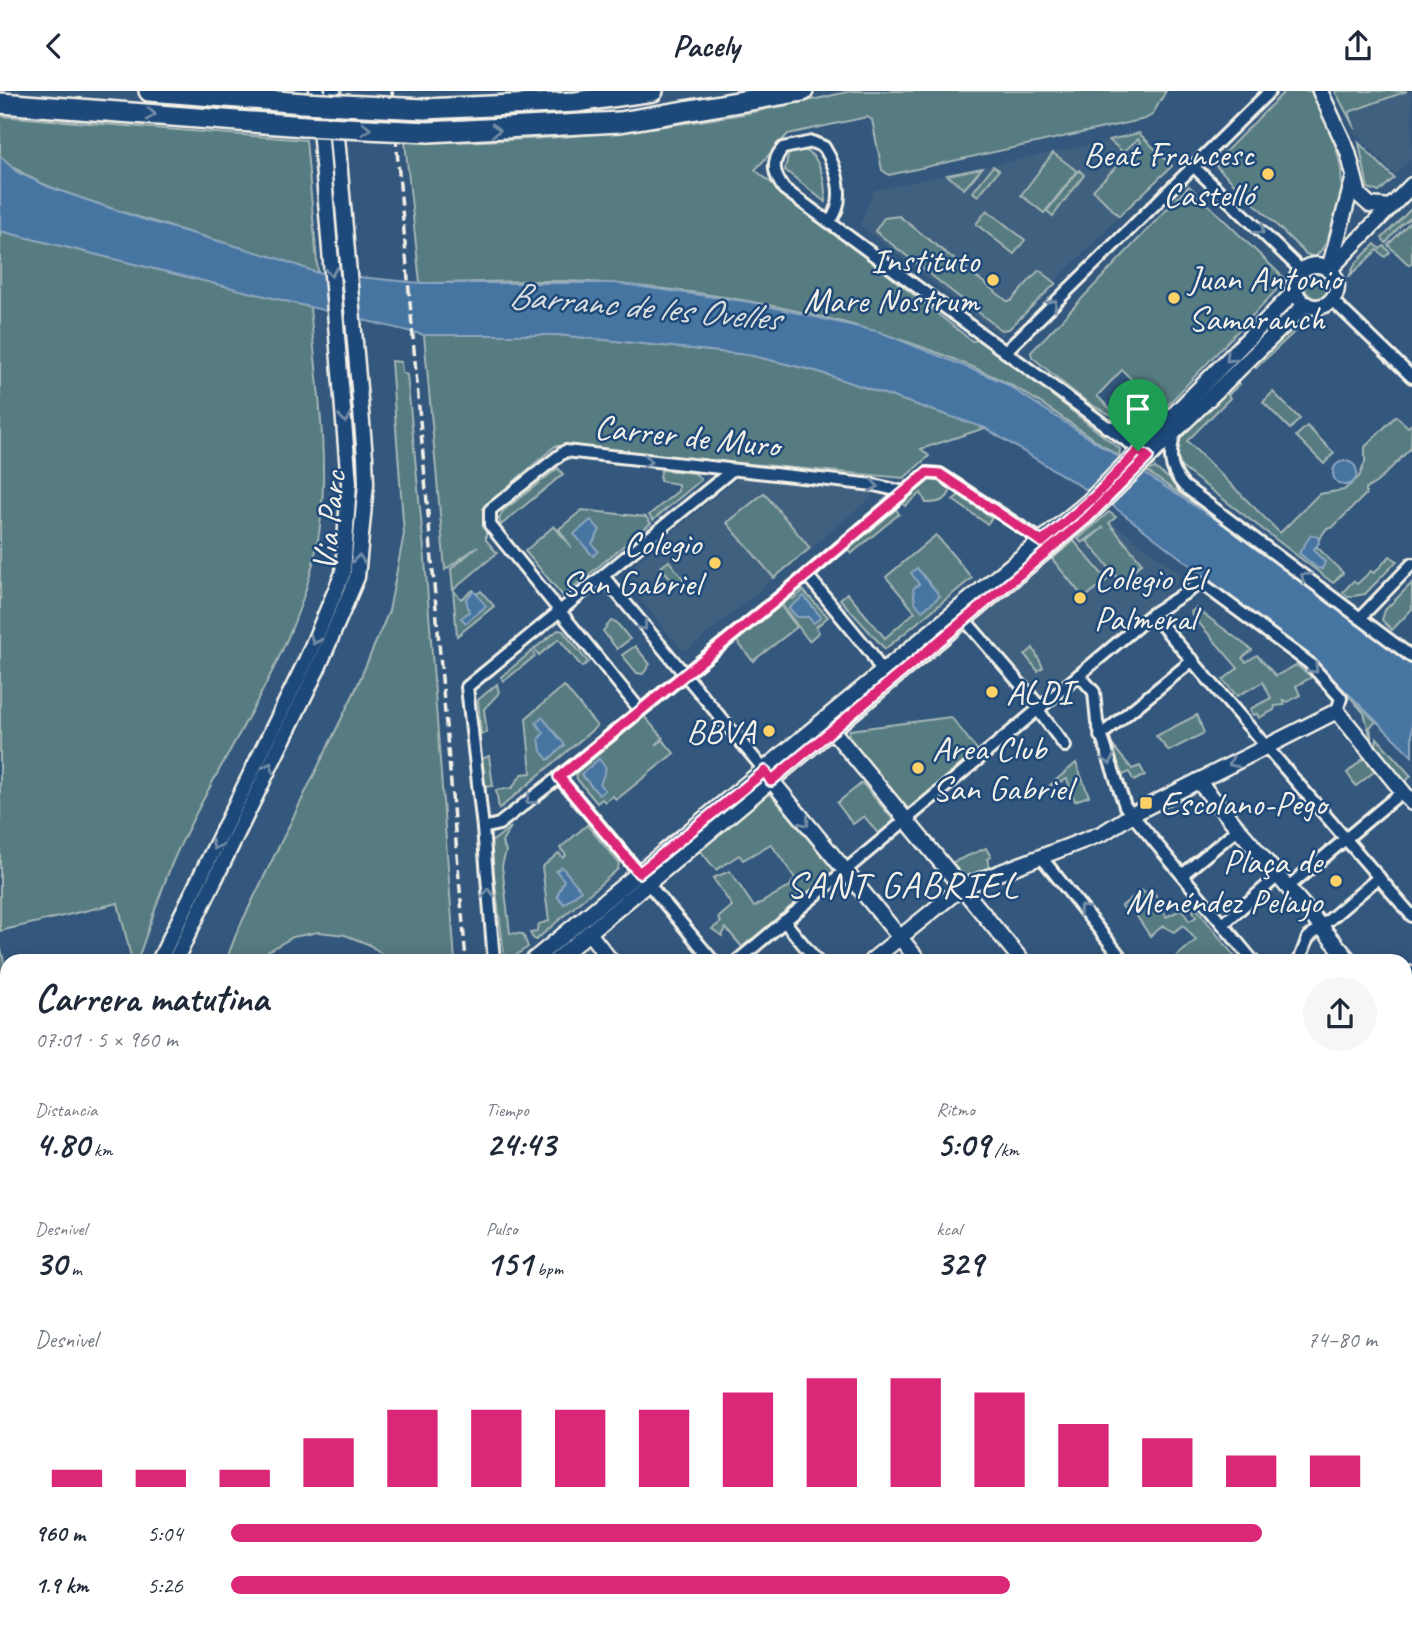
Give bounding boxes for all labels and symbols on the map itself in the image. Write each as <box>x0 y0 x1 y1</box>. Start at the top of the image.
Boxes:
one-way arrow <box>145 106 156 121</box>
one-way arrow <box>361 121 372 136</box>
one-way arrow <box>491 122 502 137</box>
place label: Beat Francesc Castelló <box>1083 132 1259 217</box>
marker: Beat Francesc Castelló <box>1260 166 1276 182</box>
one-way arrow <box>1252 222 1265 235</box>
place label: Instituto Mare Nostrum <box>803 238 982 323</box>
place label: Juan Antonio Samaranch <box>1186 256 1345 341</box>
one-way arrow <box>323 267 338 278</box>
water label: Barranc de les Ovelles <box>507 271 787 342</box>
marker: Instituto Mare Nostrum <box>985 272 1001 288</box>
marker: Juan Antonio Samaranch <box>1166 290 1182 306</box>
one-way arrow <box>1045 299 1058 312</box>
one-way arrow <box>1226 349 1239 362</box>
pin <box>1108 379 1168 451</box>
street label: Carrer de Muro <box>592 404 785 468</box>
one-way arrow <box>337 413 352 424</box>
one-way arrow <box>642 454 654 469</box>
street label: Via Parc <box>301 467 357 573</box>
one-way arrow <box>868 478 880 493</box>
place label: Colegio San Gabriel <box>561 521 707 606</box>
one-way arrow <box>351 553 366 564</box>
marker: Colegio San Gabriel <box>707 555 723 571</box>
place label: Colegio El Palmeral <box>1094 556 1210 641</box>
one-way arrow <box>1300 572 1313 585</box>
marker: Colegio El Palmeral <box>1072 590 1088 606</box>
one-way arrow <box>635 618 648 630</box>
one-way arrow <box>309 633 323 645</box>
one-way arrow <box>1305 661 1318 674</box>
place label: ALDI <box>1006 670 1079 715</box>
marker: ALDI <box>984 684 1000 700</box>
place label: BBVA <box>686 709 756 754</box>
marker: BBVA <box>761 723 777 739</box>
place label: Area Club San Gabriel <box>932 726 1078 811</box>
one-way arrow <box>1101 753 1115 766</box>
one-way arrow <box>1228 755 1240 769</box>
marker: Area Club San Gabriel <box>910 760 926 776</box>
one-way arrow <box>261 762 275 774</box>
place label: Escolano-Pego <box>1160 781 1330 826</box>
one-way arrow <box>526 792 539 804</box>
marker: Escolano-Pego <box>1138 795 1154 811</box>
one-way arrow <box>797 814 809 827</box>
one-way arrow <box>211 838 225 850</box>
place label: Plaça de Menéndez Pelayo <box>1126 839 1325 924</box>
district label: SANT GABRIEL <box>786 861 1020 908</box>
marker: Plaça de Menéndez Pelayo <box>1328 873 1344 889</box>
one-way arrow <box>481 887 496 898</box>
one-way arrow <box>1078 905 1091 917</box>

